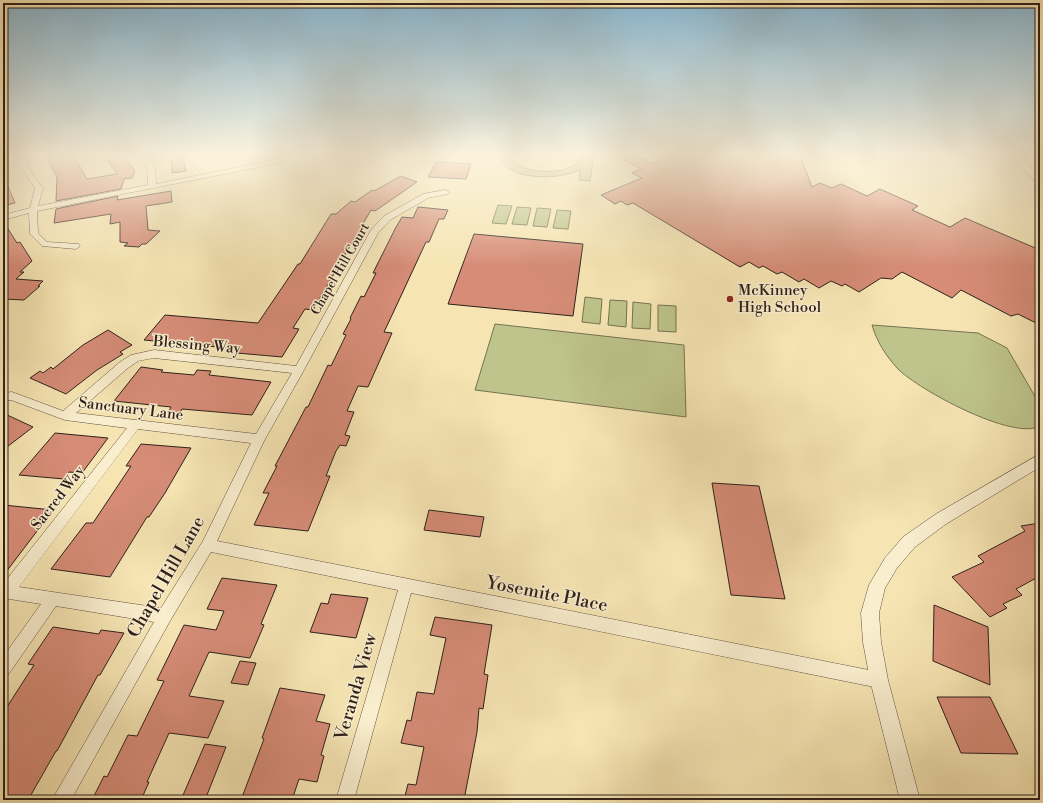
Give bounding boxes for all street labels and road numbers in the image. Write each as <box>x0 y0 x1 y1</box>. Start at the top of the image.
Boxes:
street label: Chapel Hill Court <box>307 220 373 318</box>
street label: Blessing Way <box>151 332 242 358</box>
street label: Sanctuary Lane <box>77 393 185 425</box>
street label: Sacred Way <box>27 461 90 534</box>
street label: Chapel Hill Lane <box>122 512 210 642</box>
street label: Yosemite Place <box>483 571 610 617</box>
street label: Veranda View <box>329 630 382 744</box>

